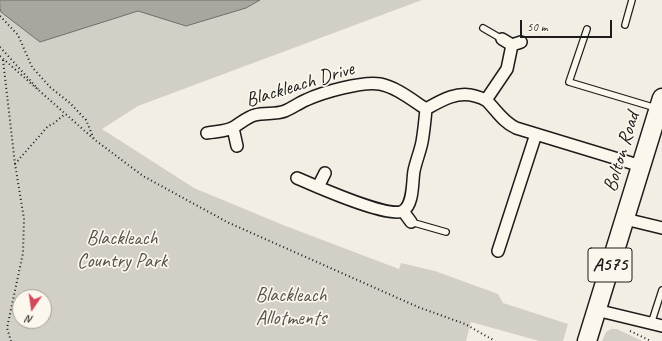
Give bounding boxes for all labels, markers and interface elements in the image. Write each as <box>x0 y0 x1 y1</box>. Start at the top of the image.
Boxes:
scale bar <box>522 12 614 38</box>
text: 50 m <box>527 19 547 35</box>
street label: Blackleach Drive <box>243 57 357 113</box>
street label: Bolton Road <box>599 109 645 195</box>
park label: Blackleach Country Park <box>77 227 167 274</box>
road number: A575 <box>588 248 632 282</box>
park label: Blackleach Allotments <box>255 284 327 331</box>
north arrow <box>12 289 52 329</box>
text: N <box>25 312 34 327</box>

